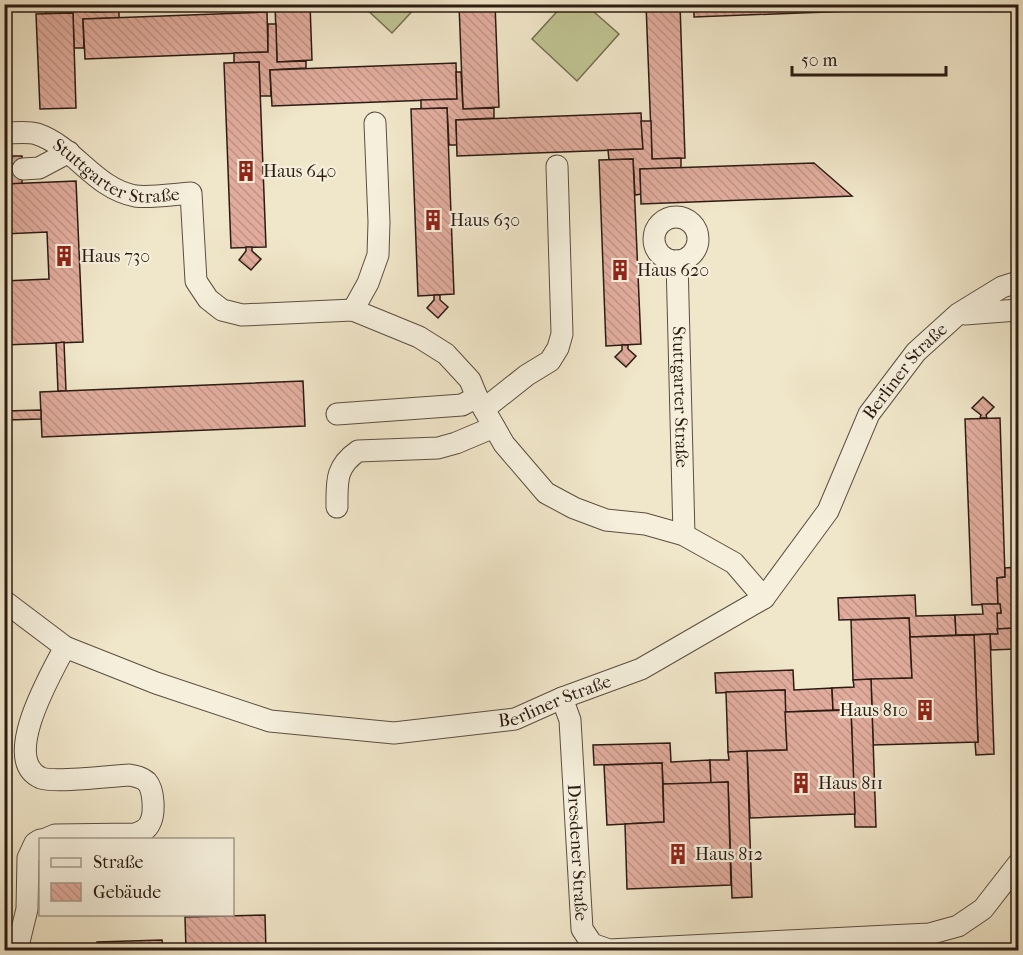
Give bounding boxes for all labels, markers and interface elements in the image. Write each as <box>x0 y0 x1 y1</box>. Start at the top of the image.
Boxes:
scale bar <box>792 39 946 77</box>
text: 50 m <box>801 50 838 71</box>
street label: Stuttgarter Straße <box>49 134 181 208</box>
building icon: Haus 640 <box>234 159 258 183</box>
place label: Haus 640 <box>263 161 336 182</box>
building icon: Haus 630 <box>421 208 445 232</box>
place label: Haus 630 <box>450 210 520 231</box>
building icon: Haus 730 <box>52 244 76 268</box>
place label: Haus 730 <box>81 246 150 267</box>
building icon: Haus 620 <box>608 258 632 282</box>
place label: Haus 620 <box>637 260 709 281</box>
street label: Berliner Straße <box>859 319 952 424</box>
street label: Stuttgarter Straße <box>668 326 692 468</box>
street label: Berliner Straße <box>497 671 614 732</box>
building icon: Haus 810 <box>913 698 937 722</box>
place label: Haus 810 <box>840 700 908 721</box>
building icon: Haus 811 <box>789 771 813 795</box>
place label: Haus 811 <box>818 773 883 794</box>
street label: Dresdener Straße <box>563 783 592 921</box>
legend <box>39 838 234 916</box>
building icon: Haus 812 <box>666 842 690 866</box>
place label: Haus 812 <box>695 844 763 865</box>
text: Straße <box>93 852 144 873</box>
text: Gebäude <box>93 882 161 903</box>

